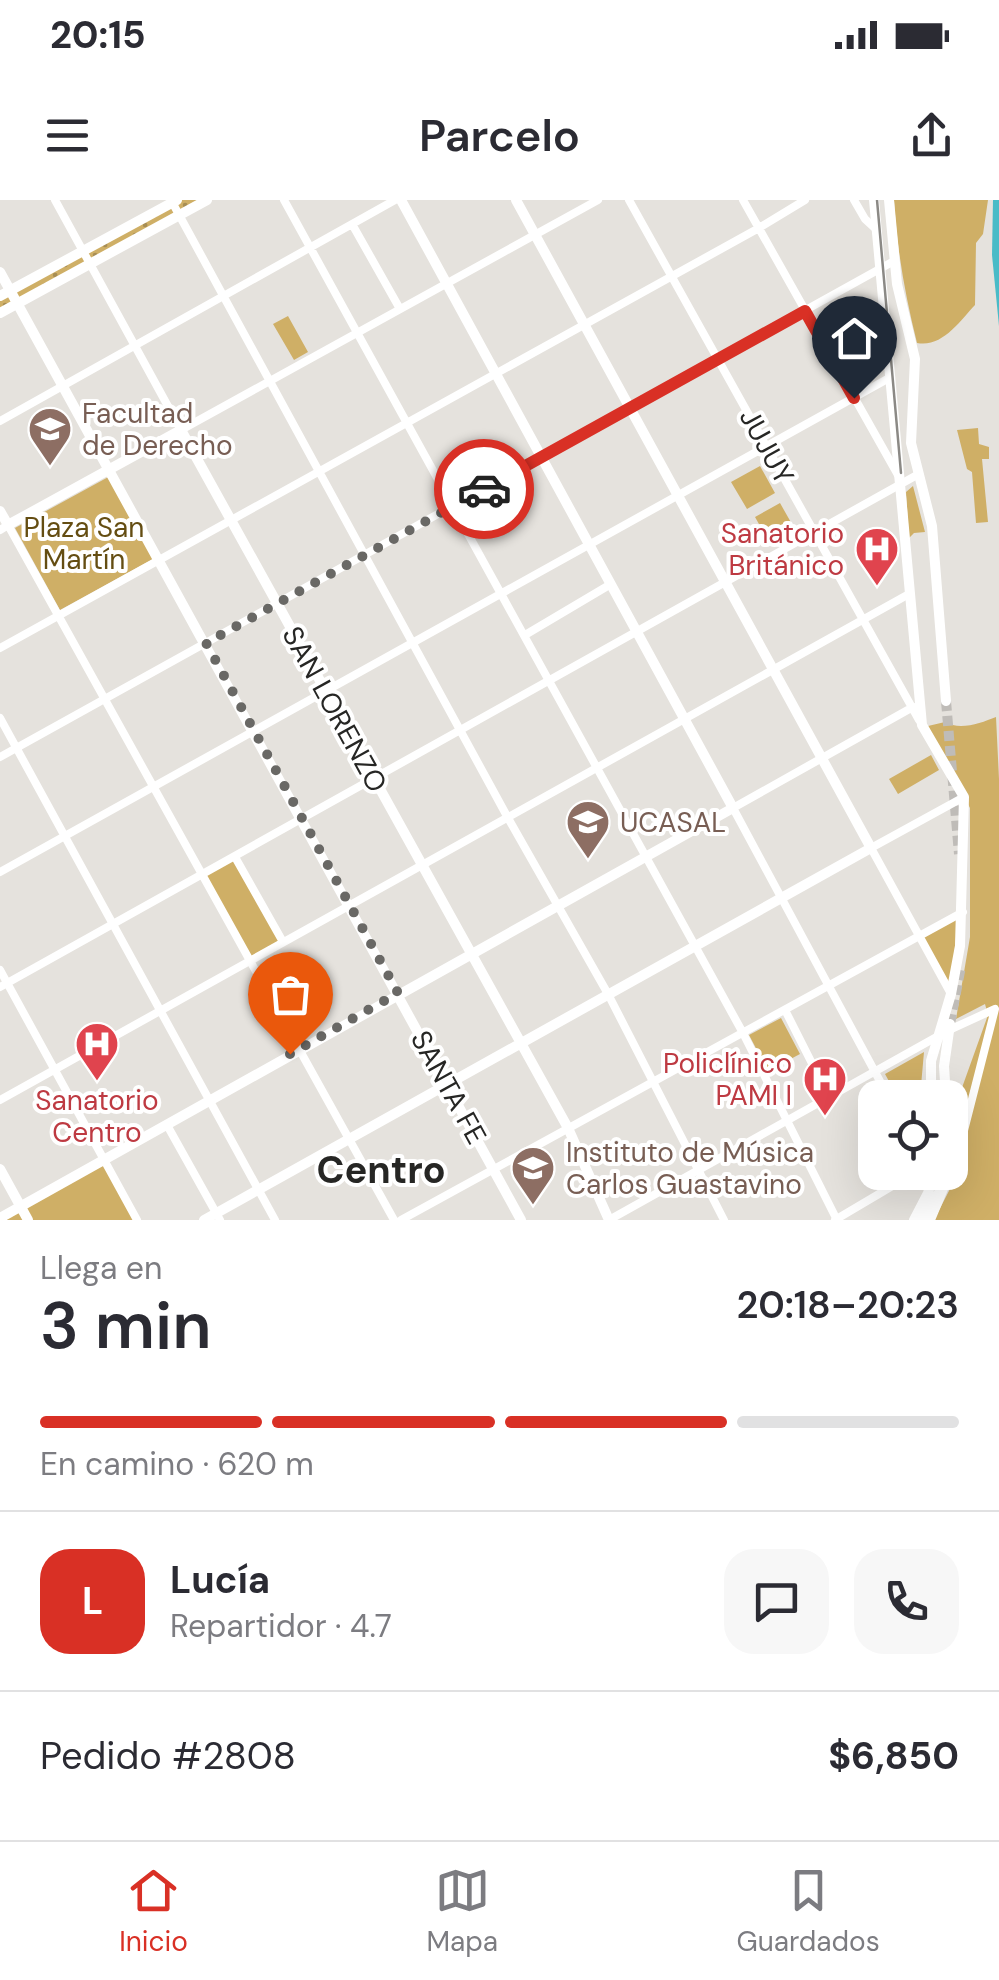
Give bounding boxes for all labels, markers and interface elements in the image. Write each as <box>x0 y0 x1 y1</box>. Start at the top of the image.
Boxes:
text: 20:15 <box>50 10 146 60</box>
text: Parcelo <box>419 106 580 165</box>
icon: menu <box>40 108 95 163</box>
icon: share <box>904 108 959 163</box>
pin <box>812 296 897 399</box>
icon: home <box>827 311 882 366</box>
place label: Facultad de Derecho <box>82 395 233 464</box>
street label: JUJUY <box>731 402 802 491</box>
school or university icon: Facultad de Derecho <box>27 406 73 467</box>
courier <box>434 439 534 539</box>
icon: car <box>457 462 512 517</box>
park label: Plaza San Martín <box>24 509 144 578</box>
place label: Sanatorio Británico <box>721 515 844 584</box>
hospital icon: Sanatorio Británico <box>854 526 900 587</box>
street label: SAN LORENZO <box>274 620 395 799</box>
school or university icon: UCASAL <box>565 799 611 860</box>
place label: UCASAL <box>620 804 726 841</box>
pin <box>248 952 333 1055</box>
icon: bag <box>263 967 318 1022</box>
hospital icon: Sanatorio Centro <box>74 1021 120 1082</box>
street label: SANTA FE <box>402 1024 495 1151</box>
place label: Policlínico PAMI I <box>663 1045 792 1114</box>
hospital icon: Policlínico PAMI I <box>802 1056 848 1117</box>
map controls <box>858 1080 968 1190</box>
button: locate <box>858 1080 968 1190</box>
place label: Sanatorio Centro <box>35 1082 159 1151</box>
place label: Instituto de Música Carlos Guastavino <box>566 1134 814 1203</box>
district label: Centro <box>316 1145 446 1195</box>
school or university icon: Instituto de Música Carlos Guastavino <box>510 1145 556 1206</box>
text: Llega en <box>40 1247 162 1289</box>
text: 20:18–20:23 <box>737 1280 959 1330</box>
text: 3 min <box>40 1284 211 1368</box>
text: En camino · 620 m <box>40 1443 314 1485</box>
button: chat <box>724 1549 829 1654</box>
button: phone <box>854 1549 959 1654</box>
text: Lucía <box>170 1555 270 1605</box>
text: L <box>82 1576 103 1626</box>
text: Repartidor · 4.7 <box>170 1605 392 1647</box>
text: Pedido #2808 <box>40 1731 296 1781</box>
text: $6,850 <box>828 1731 959 1781</box>
tab: Inicio <box>119 1863 188 1960</box>
tab: Mapa <box>426 1863 498 1960</box>
tab: Guardados <box>736 1863 880 1960</box>

